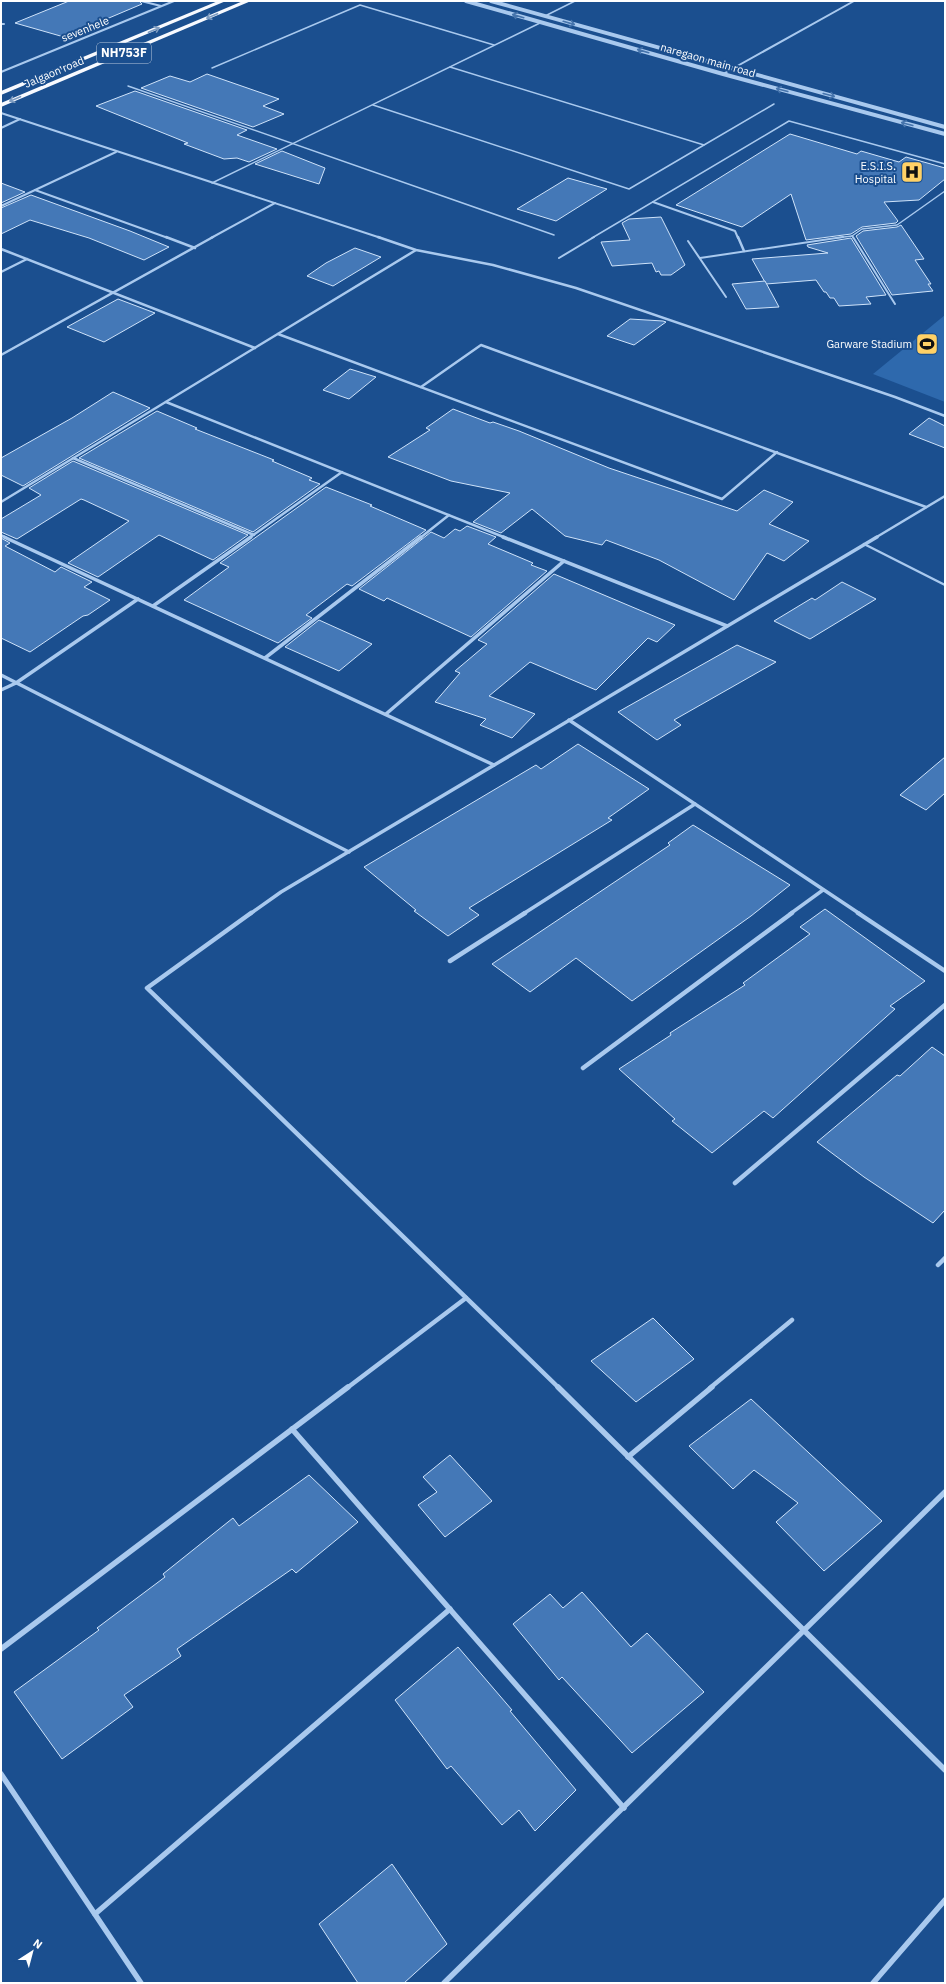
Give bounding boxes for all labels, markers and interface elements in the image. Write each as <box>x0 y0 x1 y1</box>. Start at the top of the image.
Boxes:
one-way arrow <box>512 12 525 19</box>
street label: sevenhele <box>59 13 111 45</box>
one-way arrow <box>206 13 218 20</box>
one-way arrow <box>562 20 575 27</box>
one-way arrow <box>147 26 159 33</box>
street label: naregaon main road <box>659 40 757 80</box>
road number: NH753F <box>97 43 151 63</box>
one-way arrow <box>637 47 650 54</box>
street label: Jalgaon road <box>22 53 86 91</box>
one-way arrow <box>776 85 789 93</box>
one-way arrow <box>822 92 835 99</box>
one-way arrow <box>9 96 21 104</box>
one-way arrow <box>901 119 914 127</box>
place label: E.S.I.S. Hospital <box>855 159 896 186</box>
hospital icon: E.S.I.S. Hospital <box>899 159 925 185</box>
sports icon: Garware Stadium <box>914 331 940 357</box>
place label: Garware Stadium <box>826 337 912 351</box>
north arrow <box>12 1932 52 1972</box>
text: N <box>31 1936 45 1952</box>

